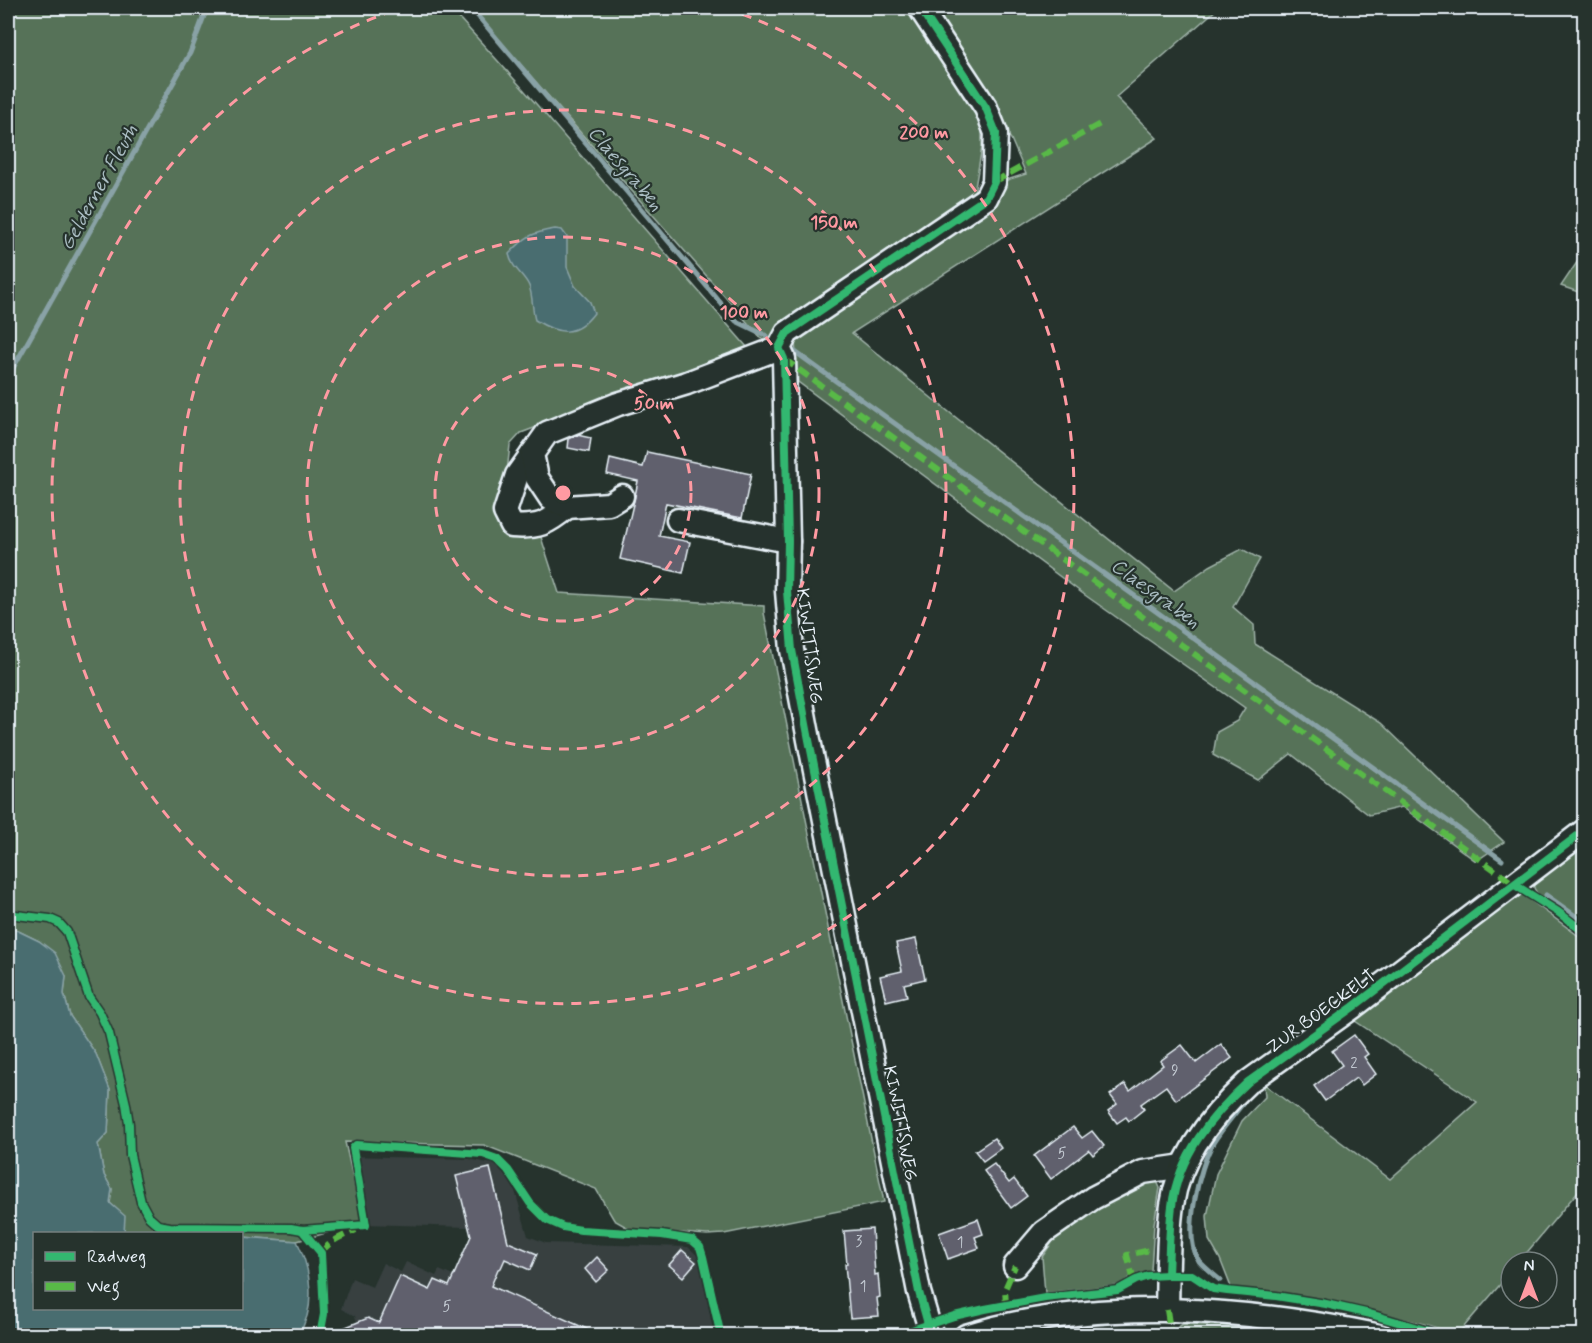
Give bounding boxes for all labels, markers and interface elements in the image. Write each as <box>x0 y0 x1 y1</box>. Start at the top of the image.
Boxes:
water label: Gelderner Fleuth <box>54 120 145 255</box>
water label: Claesgraben <box>581 120 669 217</box>
text: 200 m <box>899 121 949 145</box>
text: 150 m <box>810 211 858 235</box>
text: 100 m <box>720 301 768 325</box>
text: 50 m <box>634 392 674 416</box>
centre of rings <box>553 483 573 503</box>
water label: Claesgraben <box>1105 553 1205 636</box>
street label: KIWITTSWEG <box>790 587 828 705</box>
street label: ZUR BOECKELT <box>1262 964 1381 1060</box>
house number: 2 <box>1350 1054 1358 1074</box>
house number: 9 <box>1171 1061 1179 1081</box>
street label: KIWITTSWEG <box>877 1064 923 1183</box>
house number: 5 <box>1057 1144 1067 1164</box>
legend <box>33 1232 243 1310</box>
house number: 3 <box>856 1232 863 1252</box>
house number: 1 <box>957 1233 963 1253</box>
text: Radweg <box>87 1245 146 1269</box>
north arrow <box>1499 1250 1559 1310</box>
text: N <box>1524 1256 1534 1277</box>
text: Weg <box>87 1275 120 1301</box>
house number: 1 <box>860 1277 866 1297</box>
house number: 5 <box>442 1297 452 1317</box>

